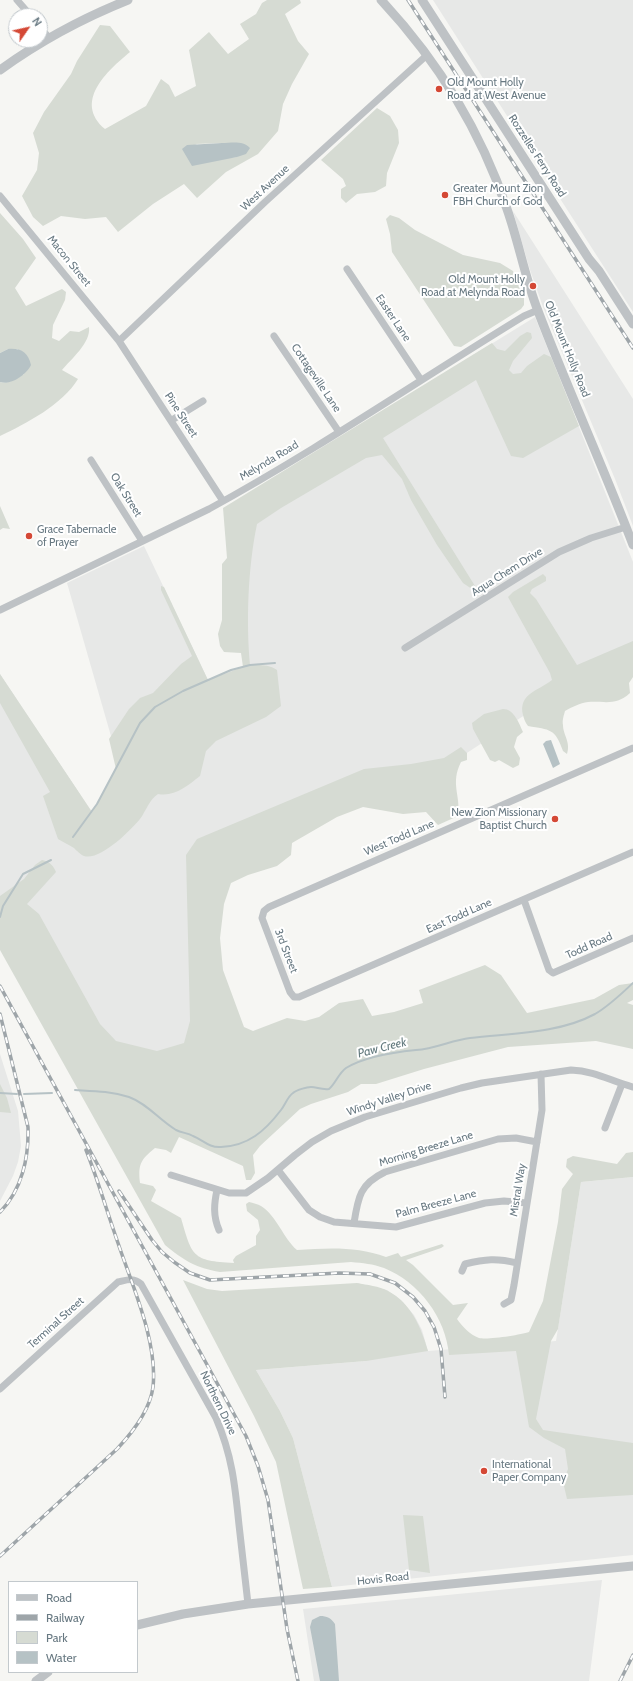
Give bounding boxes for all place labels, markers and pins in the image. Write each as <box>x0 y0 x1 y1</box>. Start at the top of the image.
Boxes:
place label: Old Mount Holly Road at West Avenue <box>447 76 546 102</box>
marker: Old Mount Holly Road at West Avenue <box>434 84 444 94</box>
place label: Greater Mount Zion FBH Church of God <box>453 182 543 208</box>
marker: Greater Mount Zion FBH Church of God <box>440 190 450 200</box>
place label: Old Mount Holly Road at Melynda Road <box>421 273 525 299</box>
marker: Old Mount Holly Road at Melynda Road <box>528 281 538 291</box>
place label: Grace Tabernacle of Prayer <box>37 523 116 549</box>
marker: Grace Tabernacle of Prayer <box>24 531 34 541</box>
place label: New Zion Missionary Baptist Church <box>451 806 547 832</box>
marker: New Zion Missionary Baptist Church <box>550 814 560 824</box>
place label: International Paper Company <box>492 1458 566 1484</box>
marker: International Paper Company <box>479 1466 489 1476</box>

